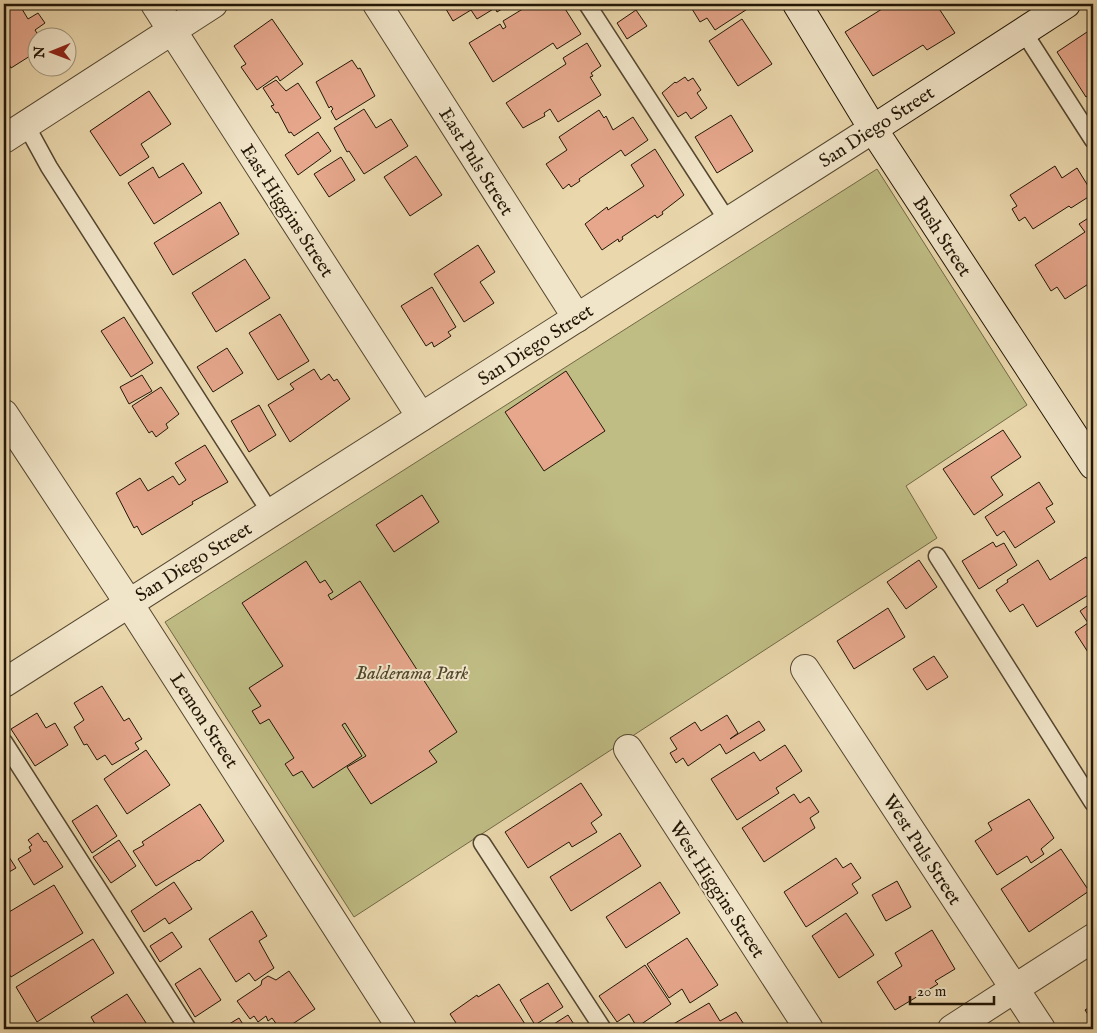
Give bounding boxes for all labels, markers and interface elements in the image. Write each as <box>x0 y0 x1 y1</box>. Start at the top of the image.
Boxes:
north arrow <box>28 28 78 78</box>
text: N <box>31 46 49 59</box>
street label: San Diego Street <box>815 81 940 174</box>
street label: East Puls Street <box>433 104 518 221</box>
street label: East Higgins Street <box>234 140 339 283</box>
street label: Bush Street <box>907 193 976 282</box>
street label: San Diego Street <box>474 299 599 392</box>
street label: San Diego Street <box>131 517 257 608</box>
park label: Balderama Park <box>356 662 469 686</box>
street label: Lemon Street <box>164 669 243 774</box>
street label: West Puls Street <box>877 790 966 910</box>
street label: West Higgins Street <box>663 817 770 963</box>
scale bar <box>910 973 993 1005</box>
text: 20 m <box>917 982 947 1001</box>

